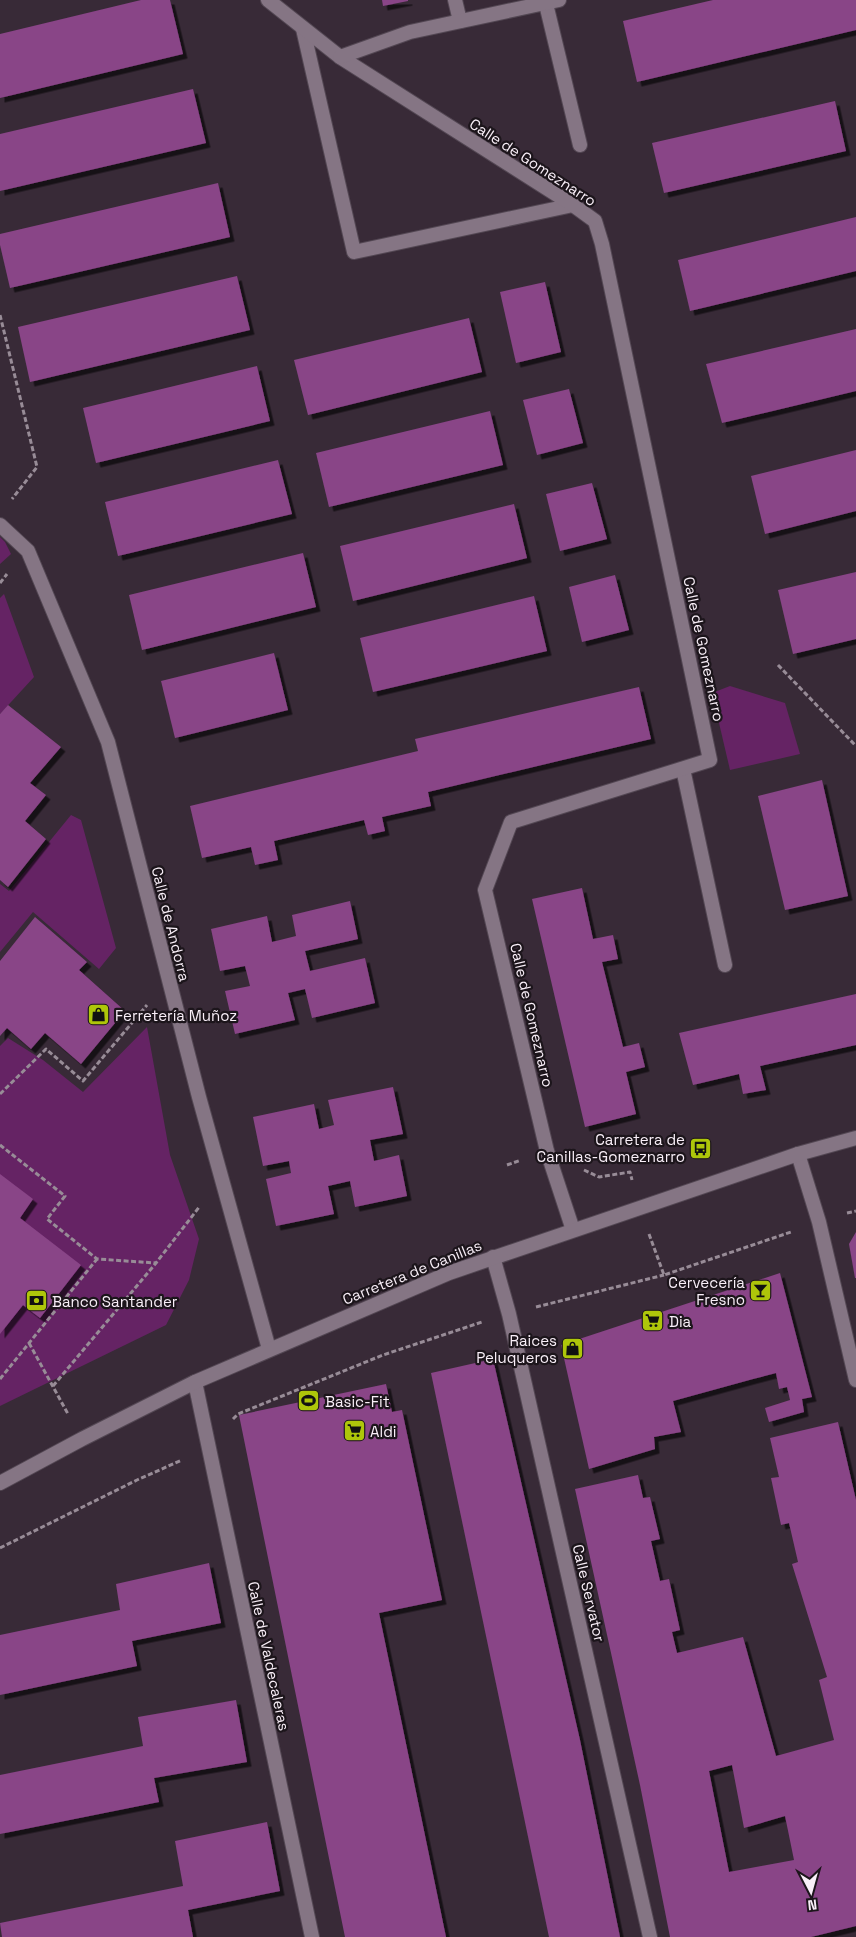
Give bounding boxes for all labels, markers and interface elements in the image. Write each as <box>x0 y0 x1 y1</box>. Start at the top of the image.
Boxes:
street label: Calle de Gomeznarro <box>466 114 600 210</box>
street label: Calle de Gomeznarro <box>679 575 729 723</box>
street label: Calle de Andorra <box>148 865 195 984</box>
street label: Calle de Gomeznarro <box>506 941 558 1089</box>
shop icon: Ferretería Muñoz <box>87 1003 111 1027</box>
place label: Ferretería Muñoz <box>115 1006 237 1025</box>
place label: Carretera de Canillas-Gomeznarro <box>537 1130 685 1166</box>
bus stop icon: Carretera de Canillas-Gomeznarro <box>689 1136 713 1160</box>
street label: Carretera de Canillas <box>340 1235 485 1309</box>
place label: Cervecería Fresno <box>668 1273 745 1309</box>
bar icon: Cervecería Fresno <box>749 1279 773 1303</box>
bank icon: Banco Santander <box>24 1289 48 1313</box>
place label: Banco Santander <box>52 1292 178 1311</box>
supermarket icon: Dia <box>641 1309 665 1333</box>
place label: Dia <box>669 1312 692 1331</box>
place label: Raices Peluqueros <box>476 1331 557 1367</box>
shop icon: Raices Peluqueros <box>561 1337 585 1361</box>
sports icon: Basic-Fit <box>297 1389 321 1413</box>
place label: Basic-Fit <box>325 1392 390 1411</box>
supermarket icon: Aldi <box>342 1419 366 1443</box>
place label: Aldi <box>370 1422 396 1441</box>
street label: Calle Servator <box>569 1542 610 1644</box>
street label: Calle de Valdecaleras <box>244 1580 294 1732</box>
north arrow <box>786 1867 836 1917</box>
text: N <box>807 1895 818 1914</box>

